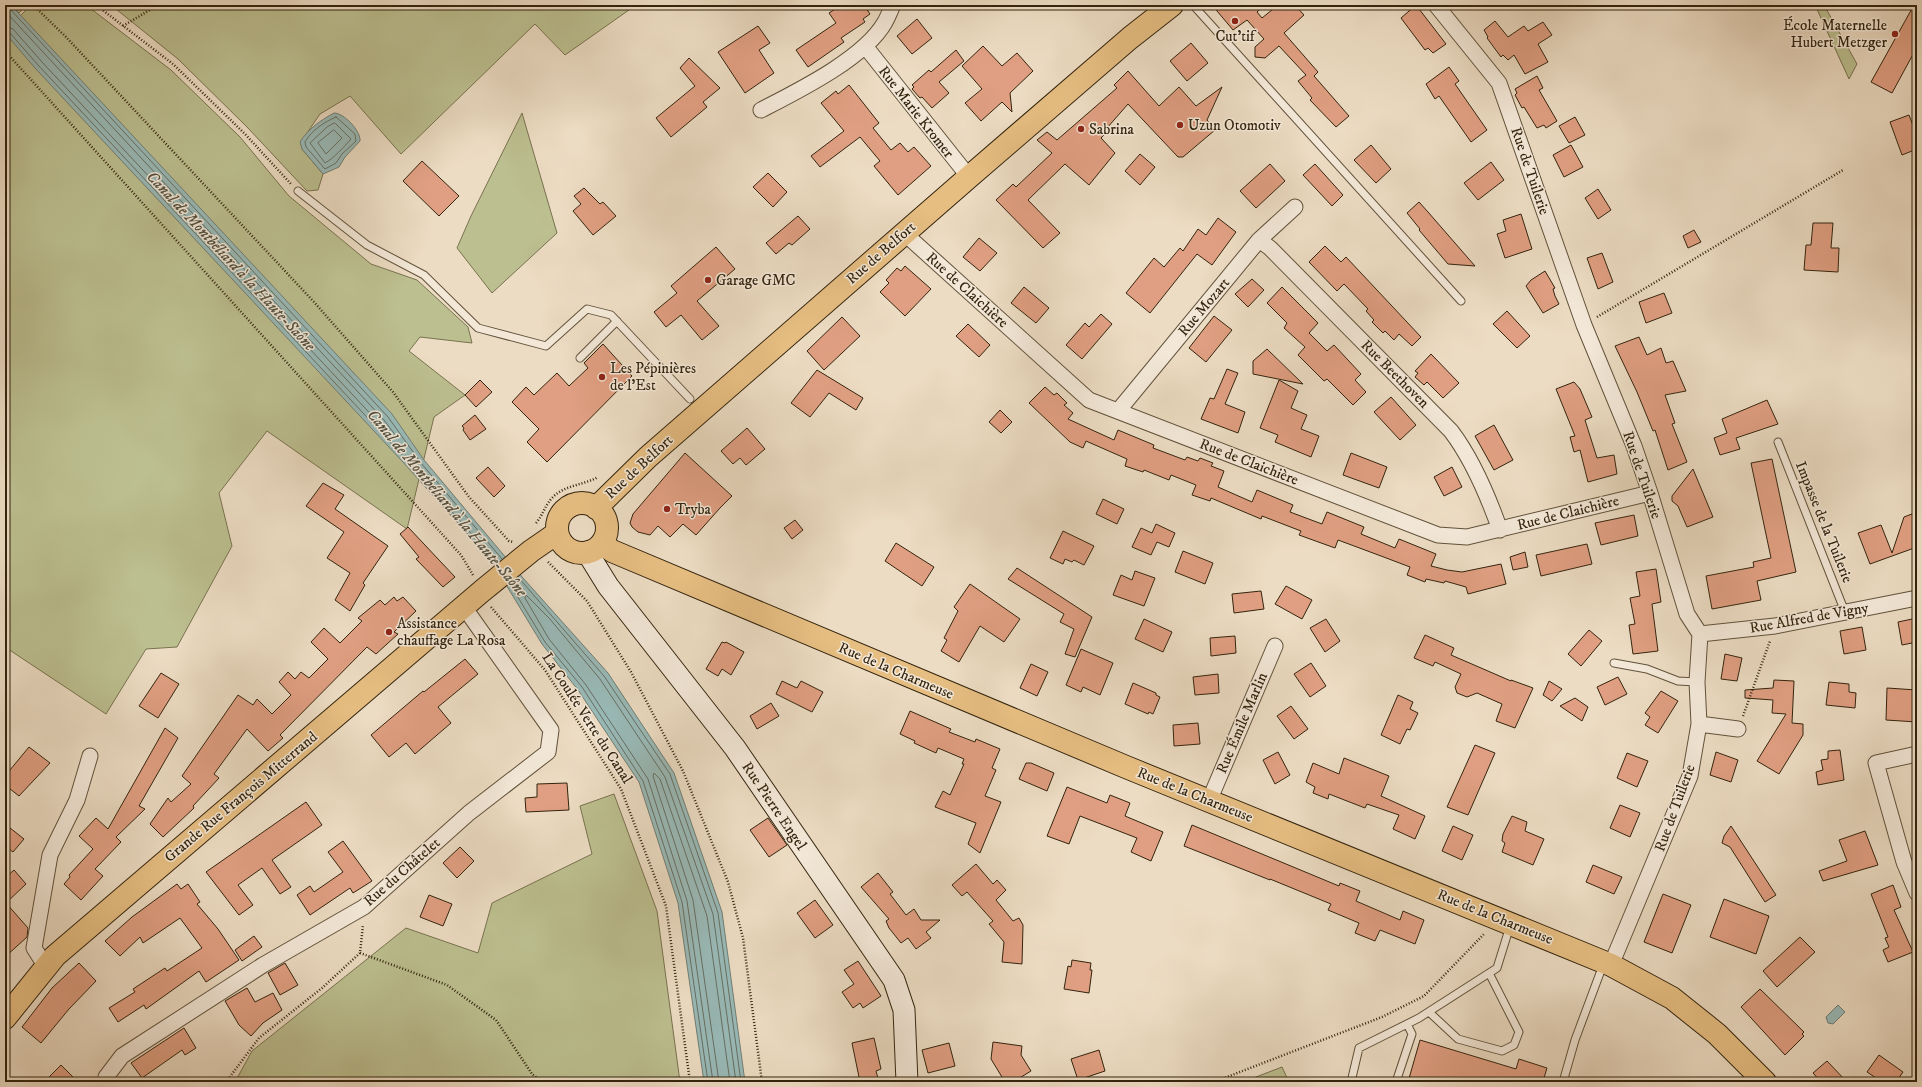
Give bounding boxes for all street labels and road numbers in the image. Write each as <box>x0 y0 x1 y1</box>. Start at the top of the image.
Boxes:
street label: Rue Marie Kromer <box>874 62 958 162</box>
street label: Rue de Tuilerie <box>1506 125 1554 217</box>
street label: Rue de Belfort <box>842 217 920 288</box>
street label: Rue de Claichière <box>922 248 1012 332</box>
street label: Rue Mozart <box>1174 274 1234 340</box>
street label: Rue Beethoven <box>1357 336 1433 412</box>
street label: Rue de Tuilerie <box>1618 429 1666 521</box>
street label: Rue de Belfort <box>601 431 677 503</box>
street label: Rue de Claichière <box>1197 434 1301 490</box>
street label: Impasse de la Tuilerie <box>1791 458 1857 586</box>
street label: Rue de Claichière <box>1515 491 1621 535</box>
street label: Rue Alfred de Vigny <box>1748 598 1871 638</box>
street label: Rue de la Charmeuse <box>836 638 956 704</box>
street label: La Coulée Verte du Canal <box>537 649 637 788</box>
street label: Rue Émile Marlin <box>1212 669 1272 776</box>
street label: Grande Rue François Mitterrand <box>161 727 322 867</box>
street label: Rue Pierre Engel <box>737 758 811 854</box>
street label: Rue de Tuilerie <box>1650 762 1700 854</box>
street label: Rue de la Charmeuse <box>1134 763 1256 827</box>
street label: Rue du Châtelet <box>360 833 444 910</box>
street label: Rue de la Charmeuse <box>1434 885 1556 949</box>

